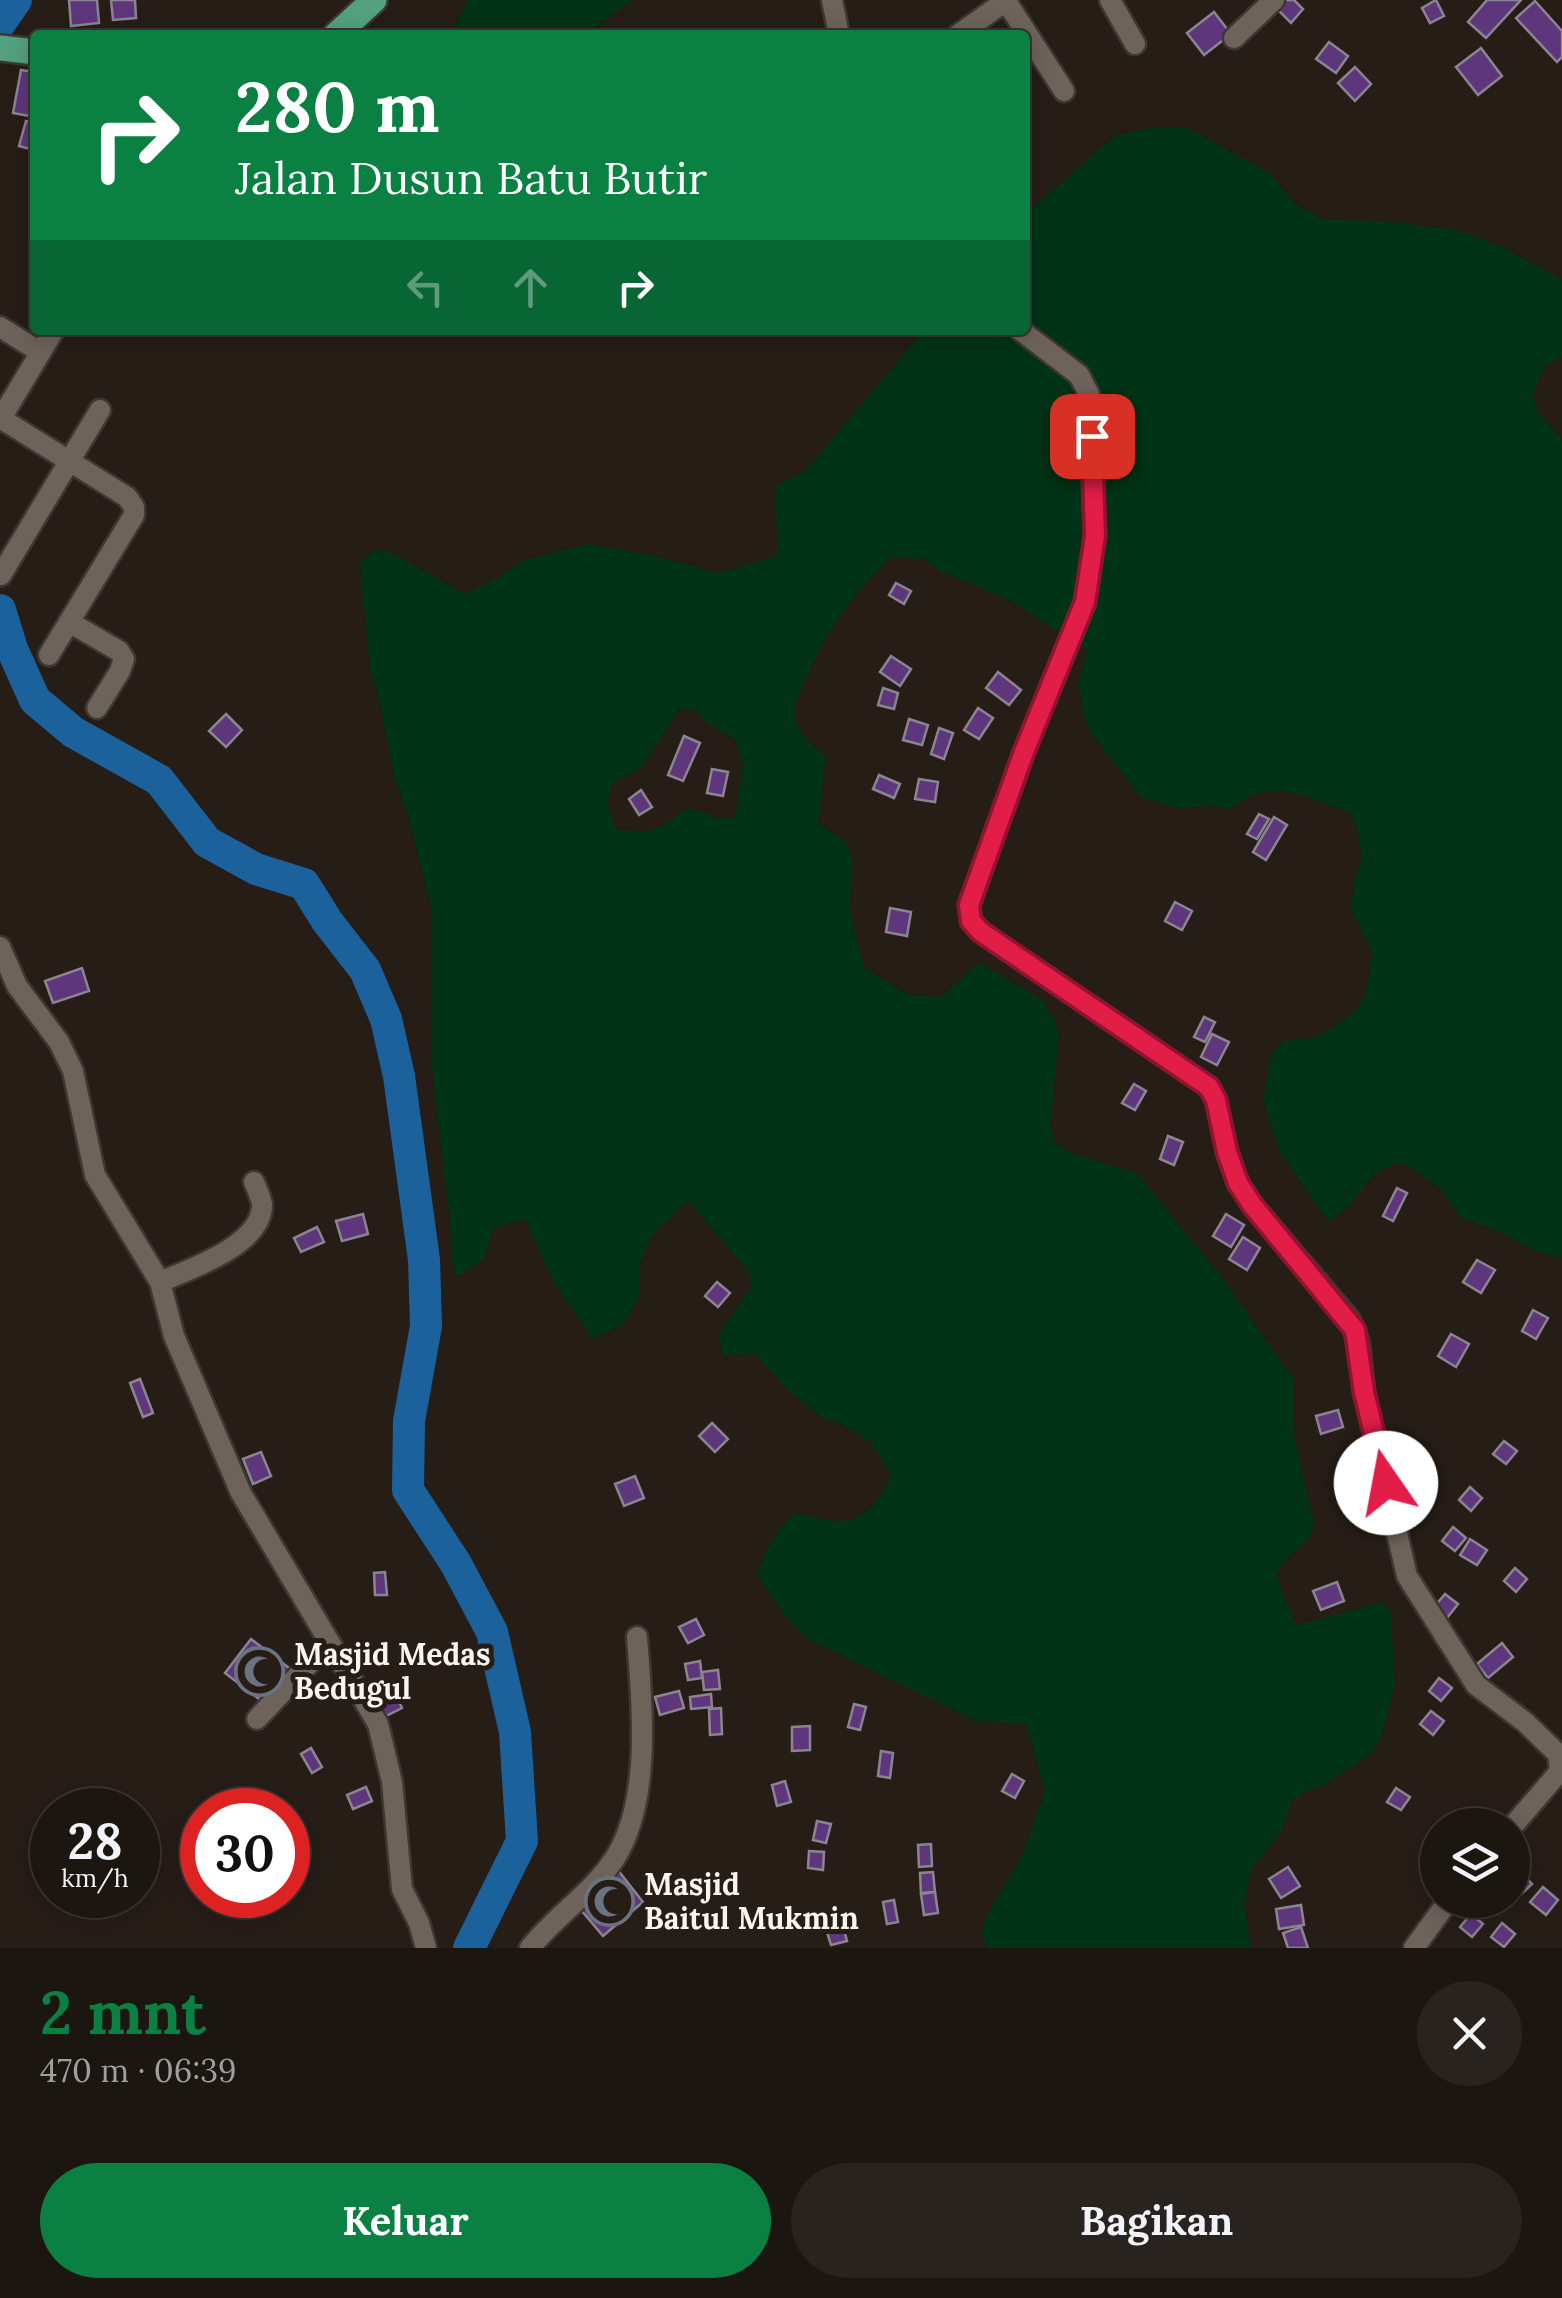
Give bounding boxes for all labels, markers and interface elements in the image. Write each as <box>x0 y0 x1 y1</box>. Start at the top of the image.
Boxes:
text: 280 m <box>235 62 440 151</box>
icon: right <box>70 70 200 200</box>
text: Jalan Dusun Batu Butir <box>235 149 707 206</box>
icon: left <box>398 260 453 315</box>
icon: ahead <box>503 260 558 315</box>
icon: right <box>608 260 663 315</box>
pin <box>1050 394 1135 479</box>
icon: arrive <box>1065 409 1120 464</box>
position arrow <box>1334 1431 1438 1535</box>
place label: Masjid Medas Bedugul <box>294 1635 491 1708</box>
mosque icon: Masjid Medas Bedugul <box>233 1646 285 1698</box>
speed limit sign: 30 <box>180 1788 310 1918</box>
map controls <box>1420 1808 1530 1918</box>
button: layers <box>1420 1808 1530 1918</box>
text: 28 <box>67 1809 123 1873</box>
text: km/h <box>61 1862 129 1894</box>
place label: Masjid Baitul Mukmin <box>644 1865 859 1937</box>
mosque icon: Masjid Baitul Mukmin <box>583 1876 635 1928</box>
text: 2 mnt <box>40 1974 206 2050</box>
button: close <box>1417 1981 1522 2086</box>
text: 470 m · 06:39 <box>40 2050 237 2091</box>
button: Keluar <box>40 2163 771 2278</box>
button: Bagikan <box>791 2163 1522 2278</box>

